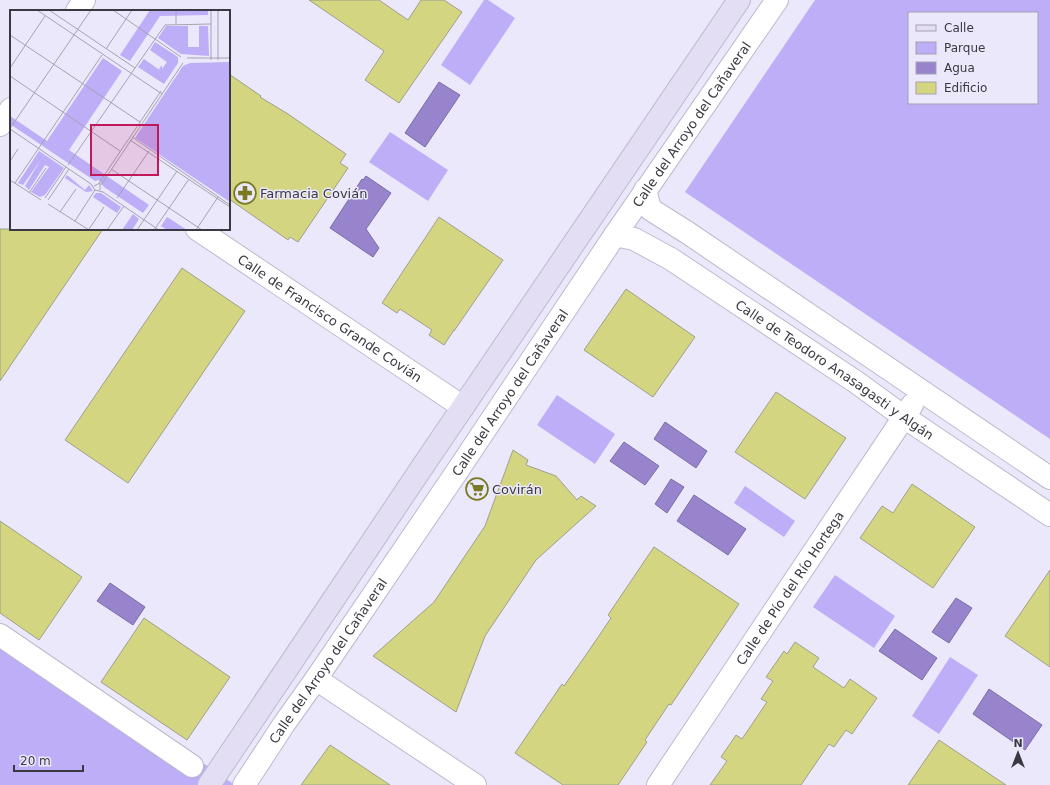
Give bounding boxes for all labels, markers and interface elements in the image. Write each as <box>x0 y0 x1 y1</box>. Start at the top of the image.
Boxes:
inset map <box>10 10 230 230</box>
legend <box>908 12 1038 104</box>
text: Calle <box>944 21 974 35</box>
street label: Calle del Arroyo del Cañaveral <box>630 39 754 210</box>
text: Parque <box>944 41 985 55</box>
text: Agua <box>944 61 975 75</box>
text: Edificio <box>944 81 987 95</box>
pharmacy icon: Farmacia Covián <box>232 180 258 206</box>
place label: Farmacia Covián <box>260 186 367 201</box>
street label: Calle de Francisco Grande Covián <box>235 251 425 385</box>
street label: Calle de Teodoro Anasagasti y Algán <box>733 297 936 443</box>
street label: Calle del Arroyo del Cañaveral <box>449 307 571 479</box>
supermarket icon: Covirán <box>464 476 490 502</box>
place label: Covirán <box>492 482 542 497</box>
street label: Calle de Pío del Río Hortega <box>733 509 847 668</box>
street label: Calle del Arroyo del Cañaveral <box>266 575 390 746</box>
north arrow <box>998 733 1038 773</box>
text: N <box>1013 737 1023 750</box>
scale bar <box>14 747 83 773</box>
text: 20 m <box>20 754 51 768</box>

